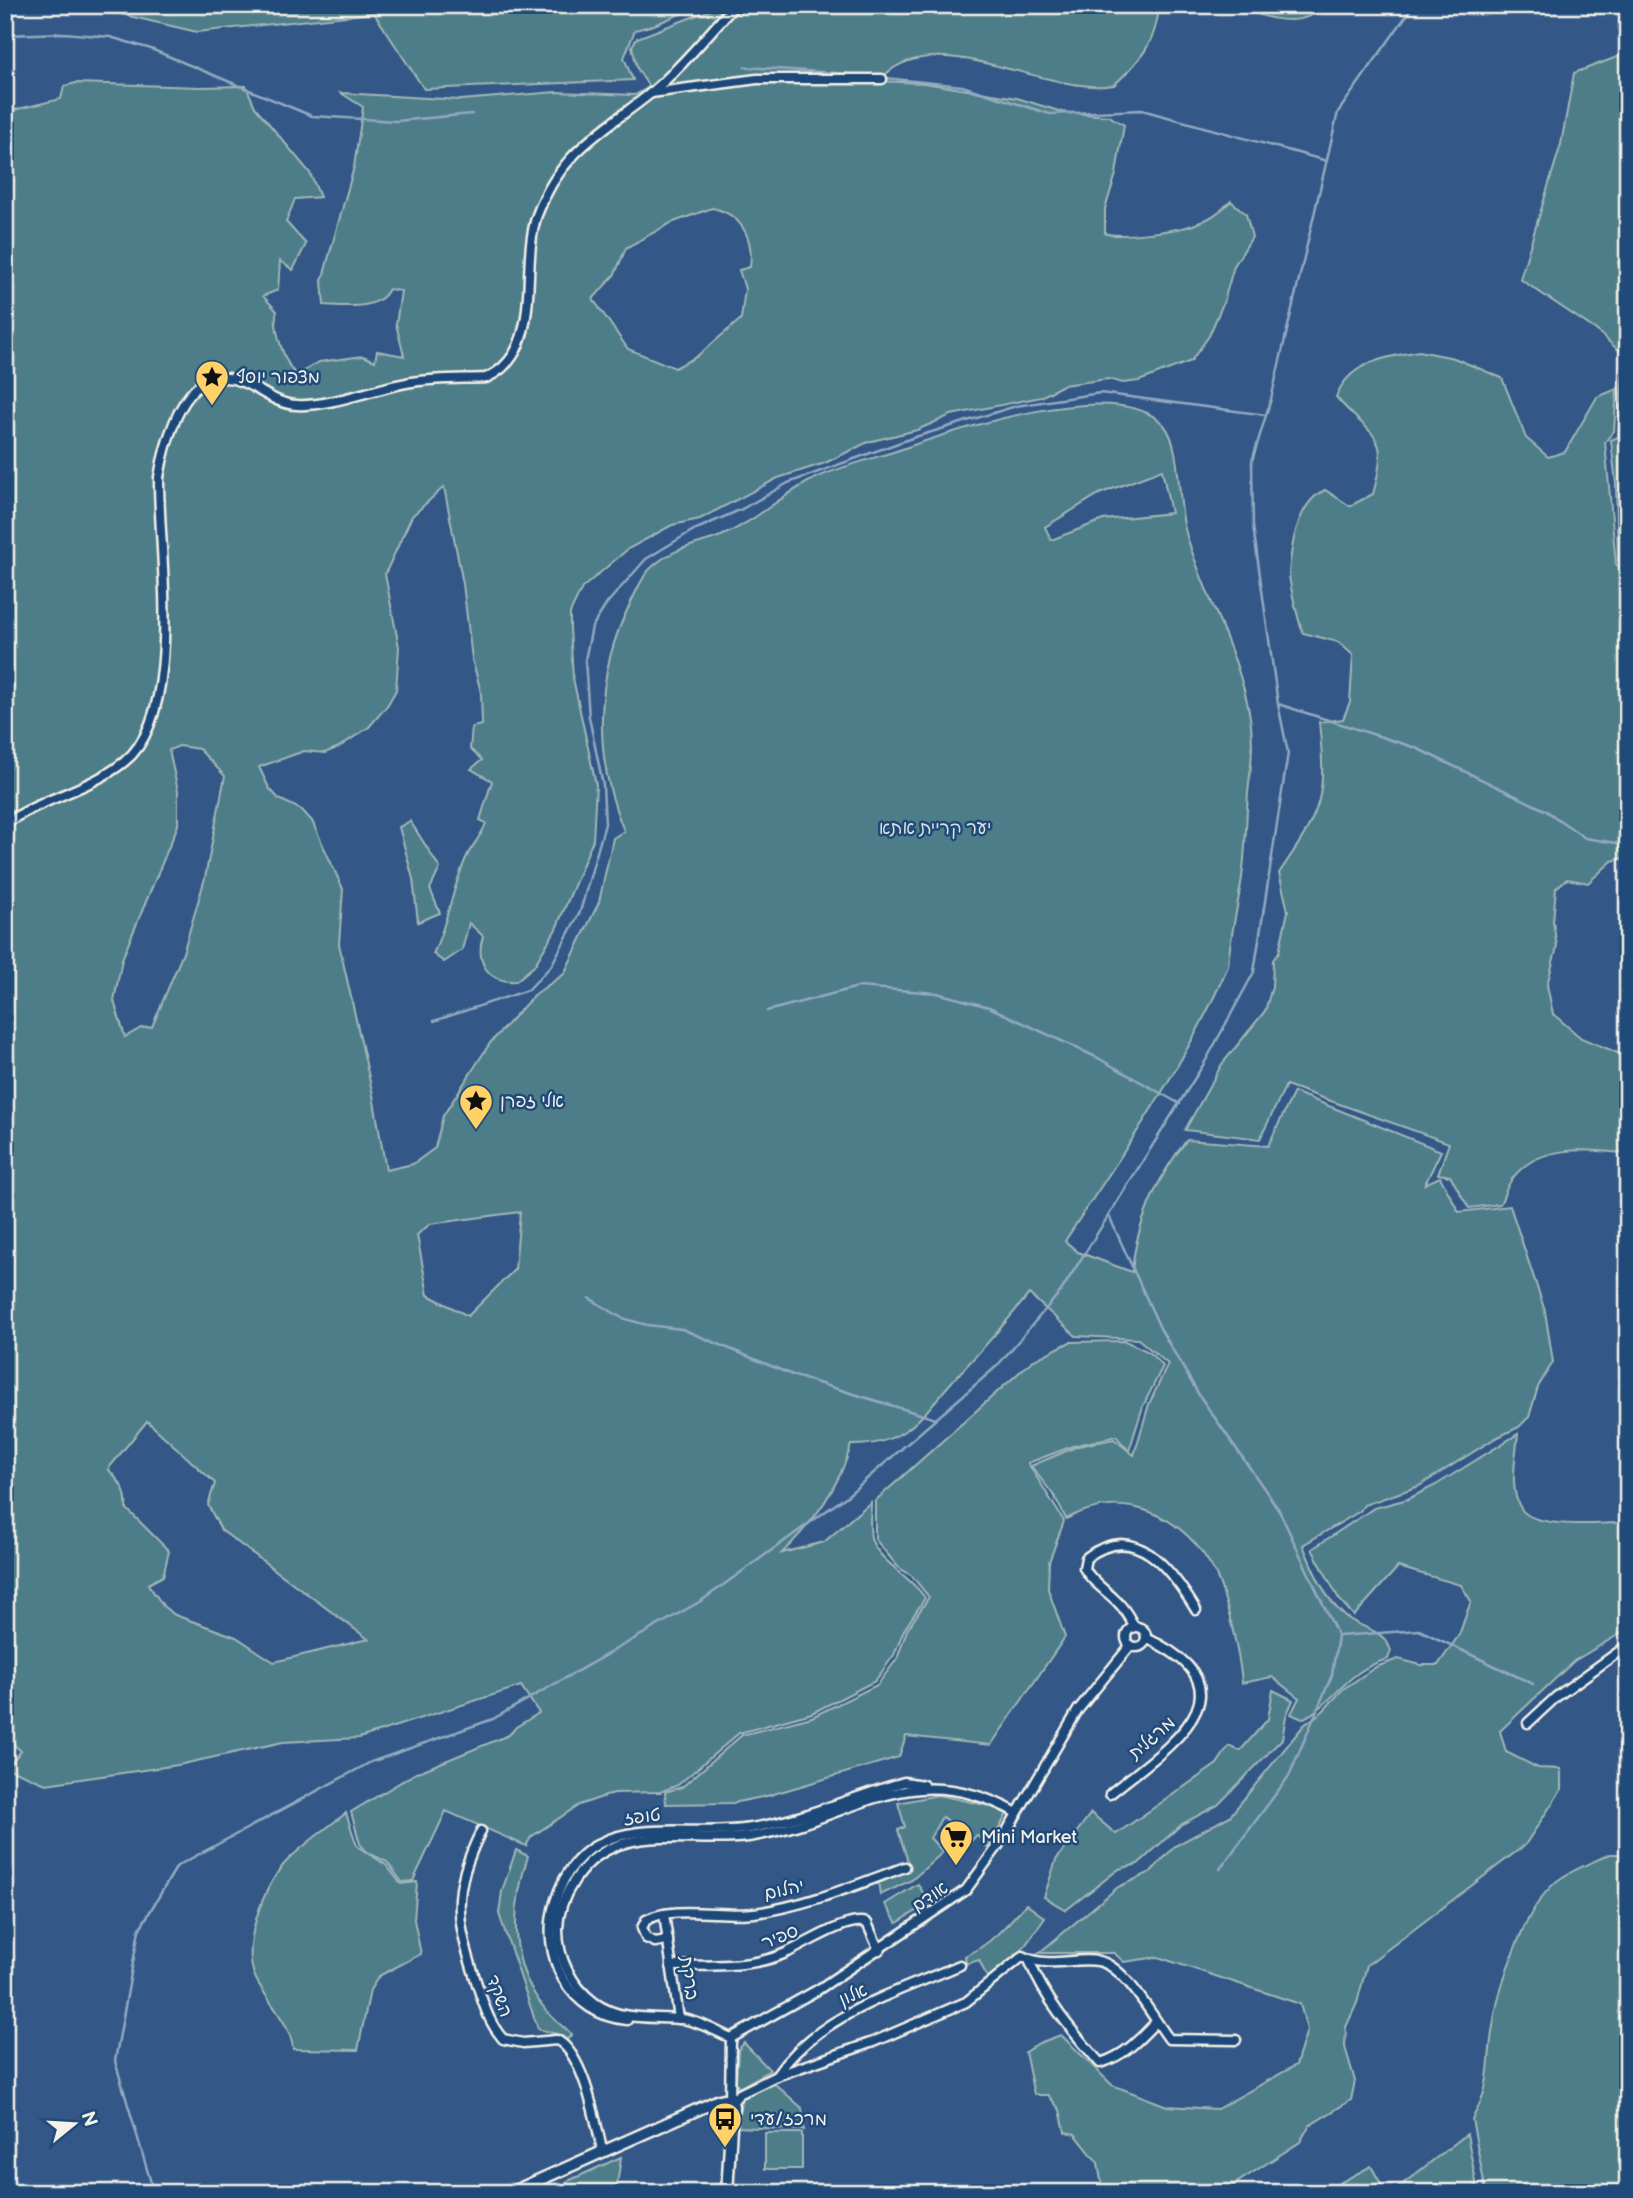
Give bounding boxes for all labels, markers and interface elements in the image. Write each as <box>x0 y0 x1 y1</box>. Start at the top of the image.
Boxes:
place icon: מצפור יוסף <box>193 358 231 407</box>
place label: מצפור יוסף <box>236 367 320 388</box>
park label: יער קריית אתא <box>879 818 991 839</box>
place icon: אלי זפרן <box>457 1082 495 1131</box>
place label: אלי זפרן <box>500 1091 564 1112</box>
street label: מרגלית <box>1124 1712 1180 1765</box>
street label: טופז <box>622 1804 662 1830</box>
supermarket icon: Mini Market <box>937 1818 975 1867</box>
place label: Mini Market <box>981 1827 1077 1848</box>
street label: יהלום <box>762 1875 806 1905</box>
street label: אודם <box>908 1877 952 1917</box>
street label: ספיר <box>759 1920 801 1954</box>
street label: ברקת <box>675 1954 702 2001</box>
street label: השקד <box>482 1972 516 2020</box>
street label: אלון <box>836 1980 870 2010</box>
north arrow <box>38 2090 108 2160</box>
bus stop icon: מרכז/עדי <box>706 2100 744 2149</box>
text: N <box>76 2109 102 2130</box>
place label: מרכז/עדי <box>750 2109 827 2130</box>

